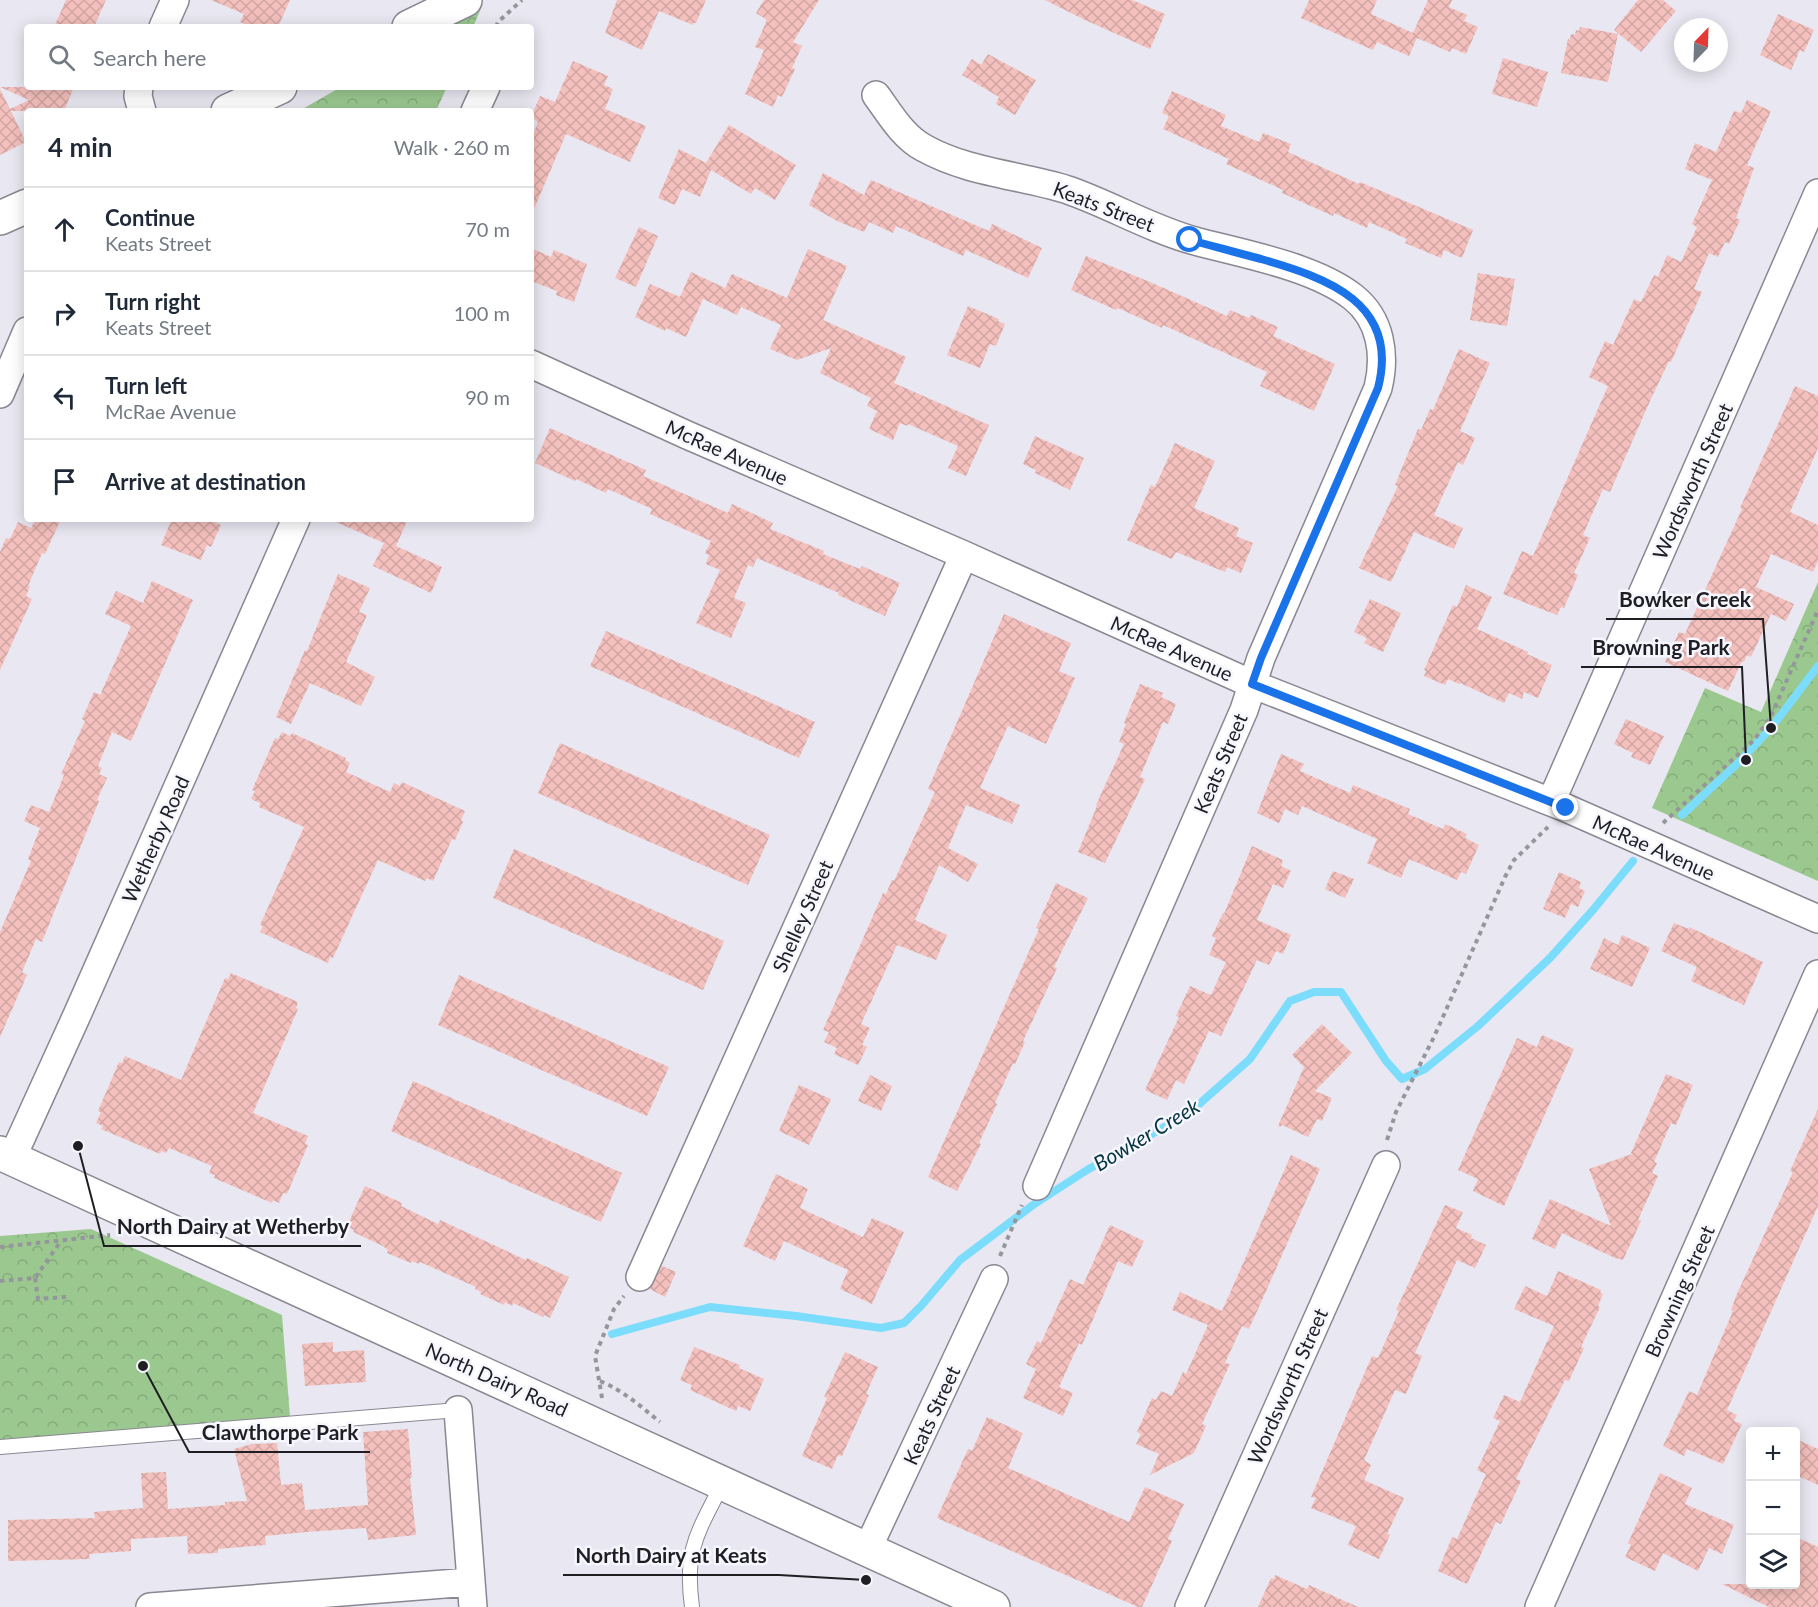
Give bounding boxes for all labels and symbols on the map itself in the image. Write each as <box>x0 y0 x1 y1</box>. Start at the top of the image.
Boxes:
north arrow <box>1674 18 1728 72</box>
street label: Keats Street <box>1050 176 1158 236</box>
route start <box>1176 226 1202 252</box>
street label: Wordsworth Street <box>1647 399 1737 563</box>
street label: McRae Avenue <box>662 414 792 490</box>
callout: Bowker Creek <box>1606 580 1763 619</box>
text: Bowker Creek <box>1619 586 1752 611</box>
street label: McRae Avenue <box>1107 610 1237 686</box>
callout: Browning Park <box>1581 628 1742 667</box>
text: Browning Park <box>1592 634 1731 659</box>
street label: Keats Street <box>1188 709 1252 817</box>
street label: Wetherby Road <box>116 772 194 906</box>
route end <box>1552 794 1578 820</box>
street label: McRae Avenue <box>1589 809 1719 885</box>
street label: Shelley Street <box>767 856 837 976</box>
water label: Bowker Creek <box>1088 1092 1204 1175</box>
callout: North Dairy at Wetherby <box>104 1207 361 1246</box>
text: North Dairy at Wetherby <box>117 1213 350 1238</box>
street label: Browning Street <box>1639 1221 1719 1361</box>
street label: Wordsworth Street <box>1242 1304 1332 1468</box>
street label: North Dairy Road <box>422 1337 572 1421</box>
street label: Keats Street <box>898 1362 964 1468</box>
callout: Clawthorpe Park <box>189 1413 370 1452</box>
text: Clawthorpe Park <box>202 1419 359 1444</box>
callout: North Dairy at Keats <box>563 1536 779 1575</box>
text: North Dairy at Keats <box>575 1542 767 1567</box>

